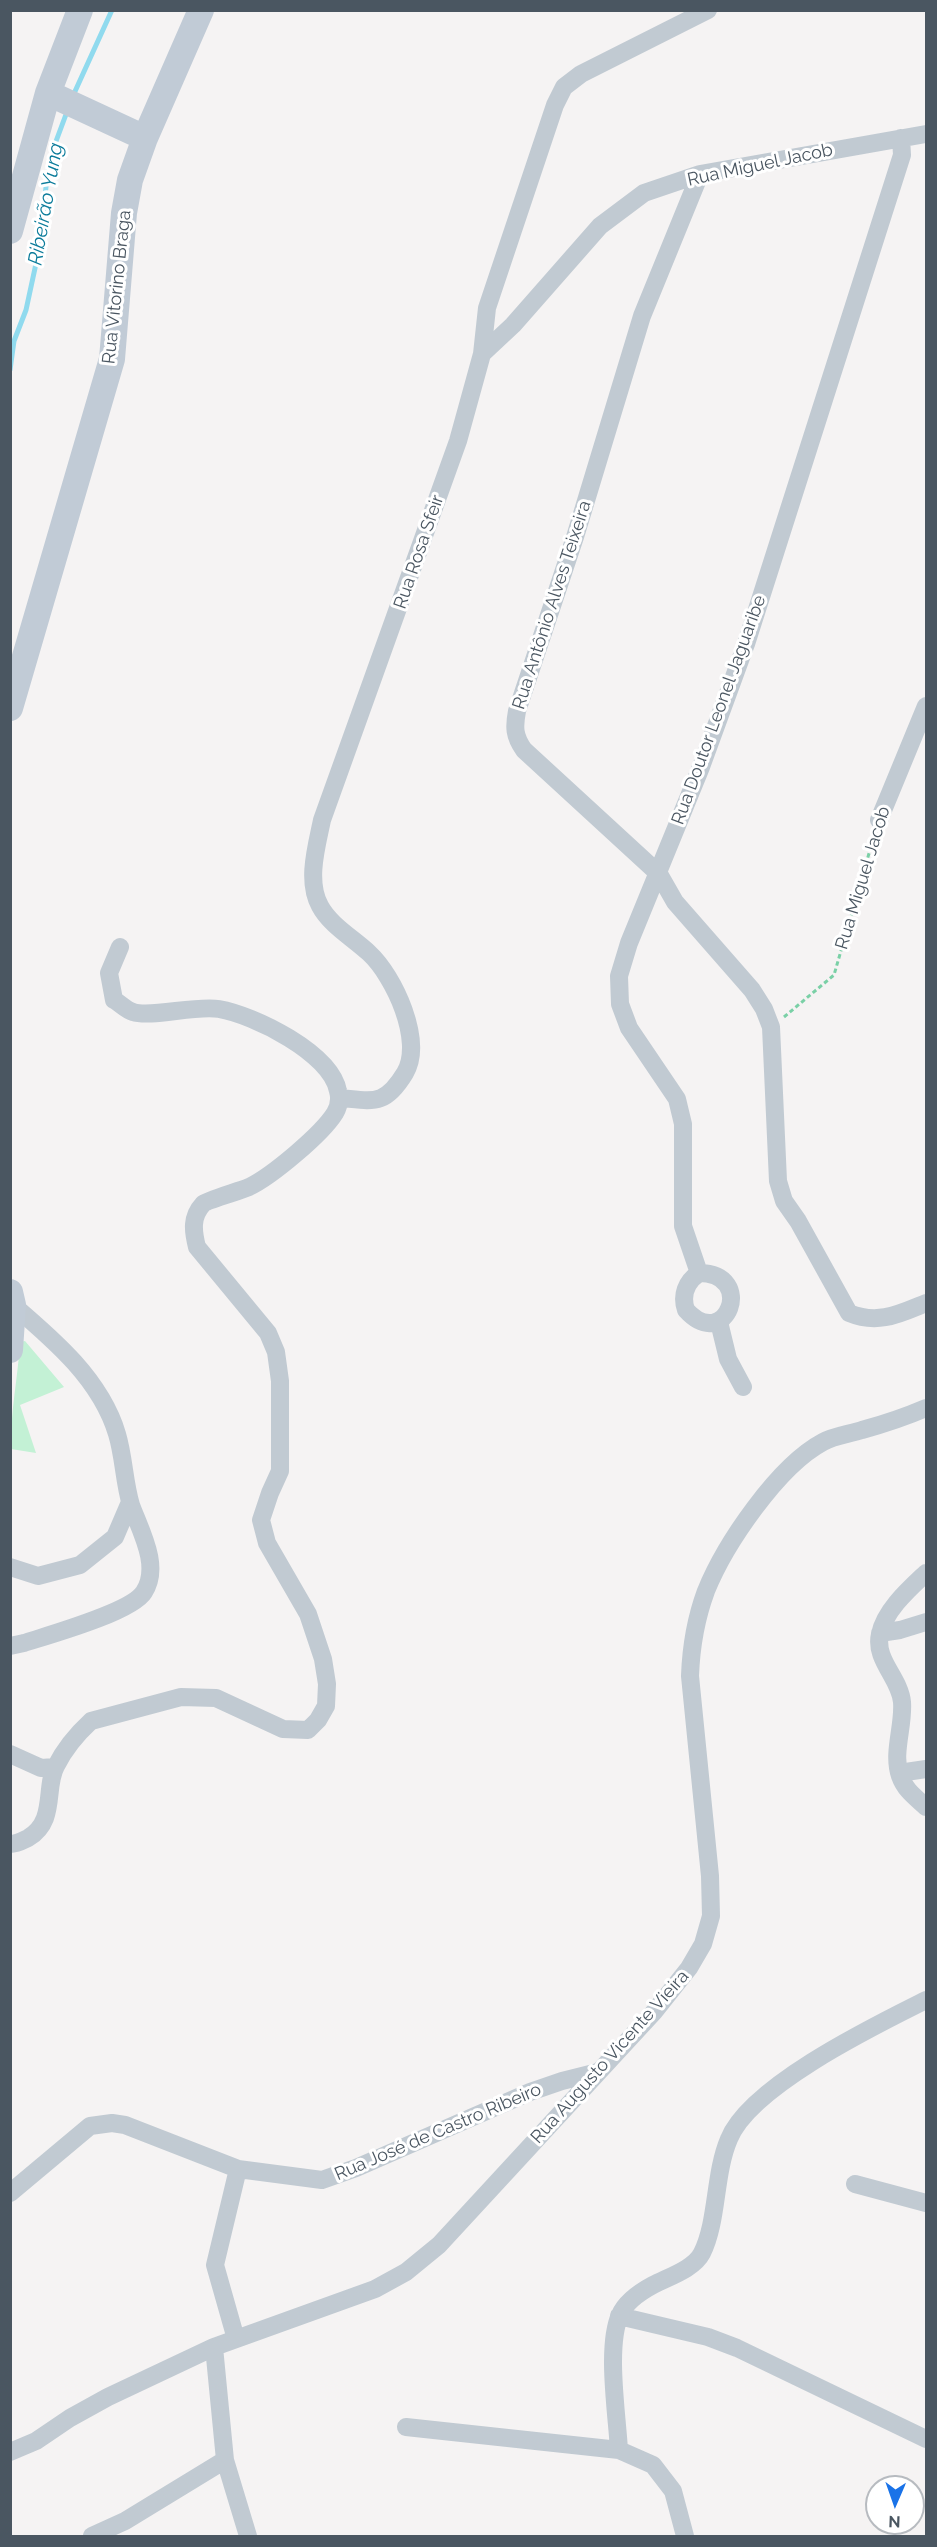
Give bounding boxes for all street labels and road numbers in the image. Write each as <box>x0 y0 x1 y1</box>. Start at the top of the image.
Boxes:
street label: Rua Miguel Jacob <box>685 139 835 191</box>
street label: Rua Vitorino Braga <box>98 209 136 365</box>
street label: Rua Rosa Sfeir <box>389 492 449 612</box>
street label: Rua Antônio Alves Teixeira <box>508 498 596 712</box>
street label: Rua Doutor Leonel Jaguaribe <box>667 592 771 828</box>
street label: Rua Miguel Jacob <box>831 804 895 952</box>
street label: Rua Augusto Vicente Vieira <box>526 1966 694 2148</box>
street label: Rua José de Castro Ribeiro <box>331 2079 545 2185</box>

